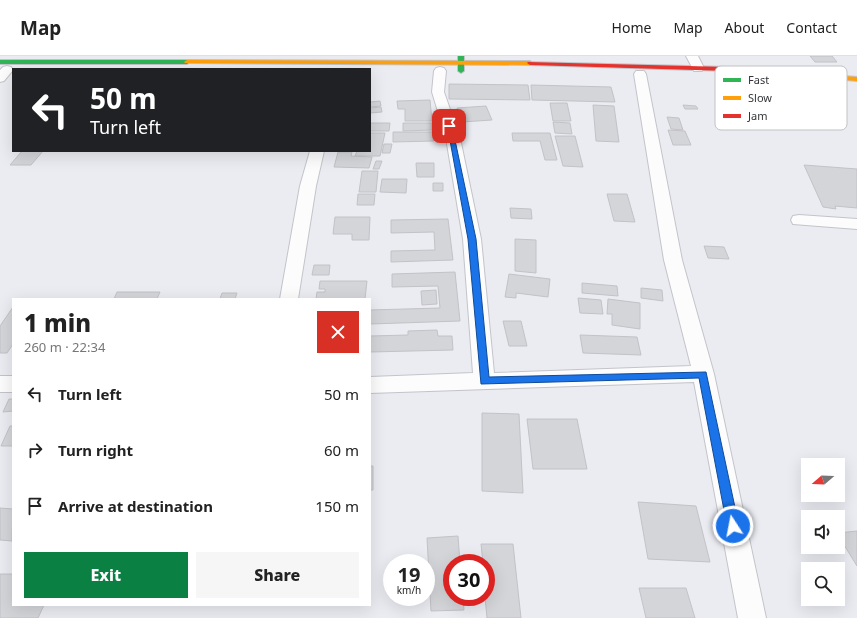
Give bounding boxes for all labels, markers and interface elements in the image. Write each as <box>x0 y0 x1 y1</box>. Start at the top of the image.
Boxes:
text: Map <box>20 15 61 41</box>
text: Home <box>612 18 651 37</box>
text: Map <box>673 18 703 37</box>
text: About <box>725 18 764 37</box>
text: Contact <box>786 18 837 37</box>
legend <box>715 66 847 130</box>
text: Fast <box>748 72 769 87</box>
text: 50 m <box>90 79 157 117</box>
icon: left <box>24 84 76 136</box>
text: Slow <box>748 90 772 105</box>
text: Jam <box>747 108 767 123</box>
pin <box>432 109 466 143</box>
text: Turn left <box>90 115 161 139</box>
icon: arrive <box>438 115 460 137</box>
text: 1 min <box>24 306 91 339</box>
button: close <box>317 311 359 353</box>
text: 260 m · 22:34 <box>24 338 105 356</box>
icon: left <box>24 383 46 405</box>
text: Turn left <box>58 384 122 404</box>
text: 50 m <box>324 384 359 404</box>
icon: right <box>24 439 46 461</box>
text: Turn right <box>58 440 133 460</box>
text: 60 m <box>324 440 359 460</box>
north arrow <box>801 458 845 502</box>
map controls <box>801 458 845 606</box>
icon: arrive <box>24 495 46 517</box>
text: Arrive at destination <box>58 496 213 516</box>
text: 150 m <box>315 496 359 516</box>
position arrow <box>712 505 754 547</box>
button: sound <box>801 510 845 554</box>
button: Exit <box>24 552 188 598</box>
button: Share <box>196 552 359 598</box>
speed limit sign: 30 <box>443 554 495 606</box>
text: 19 <box>398 561 420 588</box>
button: search <box>801 562 845 606</box>
text: km/h <box>397 583 421 597</box>

